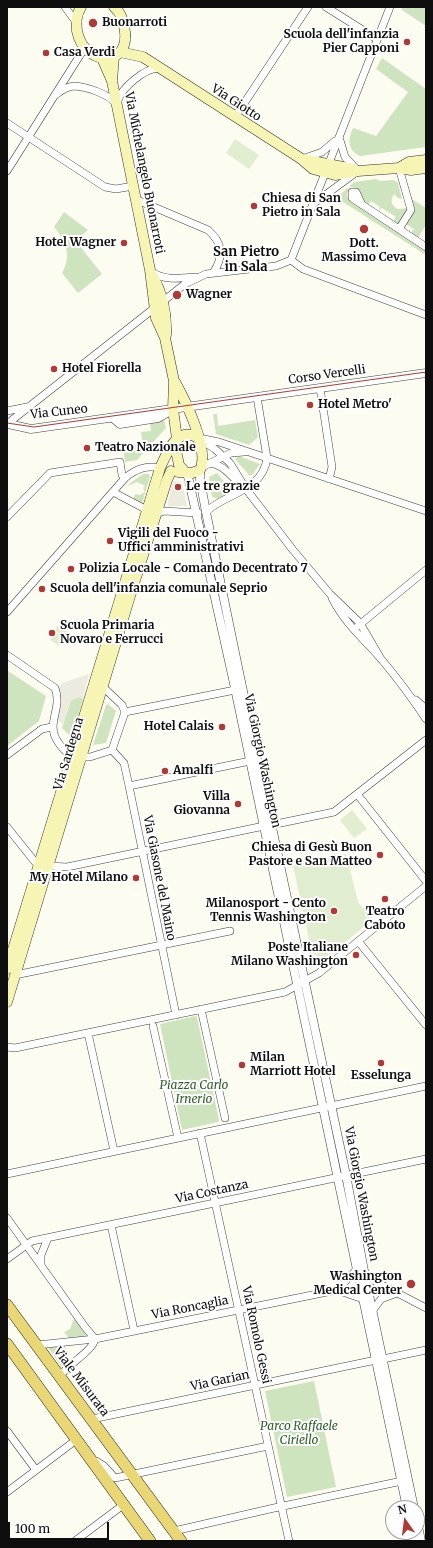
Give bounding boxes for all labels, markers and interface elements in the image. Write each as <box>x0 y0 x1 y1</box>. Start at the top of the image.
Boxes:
place label: Buonarroti <box>102 16 167 30</box>
marker: Buonarroti <box>87 17 99 29</box>
place label: Scuola dell'infanzia Pier Capponi <box>283 28 399 56</box>
marker: Scuola dell'infanzia Pier Capponi <box>402 37 412 47</box>
place label: Casa Verdi <box>54 46 115 60</box>
marker: Casa Verdi <box>41 48 51 58</box>
street label: Via Giotto <box>208 82 264 124</box>
street label: Via Michelangelo Buonarroti <box>121 91 167 255</box>
place label: Chiesa di San Pietro in Sala <box>262 192 341 220</box>
marker: Chiesa di San Pietro in Sala <box>249 201 259 211</box>
marker: Dott. Massimo Ceva <box>358 223 370 235</box>
place label: Hotel Wagner <box>35 236 116 250</box>
place label: Dott. Massimo Ceva <box>321 237 407 265</box>
marker: Hotel Wagner <box>119 238 129 248</box>
district label: San Pietro in Sala <box>213 244 279 275</box>
place label: Wagner <box>186 288 232 302</box>
marker: Wagner <box>171 289 183 301</box>
place label: Hotel Fiorella <box>62 362 141 376</box>
street label: Corso Vercelli <box>287 362 367 388</box>
marker: Hotel Fiorella <box>49 364 59 374</box>
place label: Hotel Metro' <box>318 398 392 412</box>
marker: Hotel Metro' <box>305 400 315 410</box>
street label: Via Cuneo <box>30 402 88 422</box>
place label: Teatro Nazionale <box>95 441 196 455</box>
marker: Teatro Nazionale <box>82 443 92 453</box>
place label: Le tre grazie <box>186 480 260 494</box>
marker: Le tre grazie <box>173 482 183 492</box>
place label: Vigili del Fuoco - Uffici amministrativi <box>118 527 244 555</box>
marker: Vigili del Fuoco - Uffici amministrativi <box>105 536 115 546</box>
place label: Polizia Locale - Comando Decentrato 7 <box>79 562 308 576</box>
marker: Polizia Locale - Comando Decentrato 7 <box>66 564 76 574</box>
place label: Scuola dell'infanzia comunale Seprio <box>50 582 267 596</box>
marker: Scuola dell'infanzia comunale Seprio <box>37 584 47 594</box>
place label: Scuola Primaria Novaro e Ferrucci <box>60 619 163 647</box>
marker: Scuola Primaria Novaro e Ferrucci <box>47 628 57 638</box>
street label: Via Giorgio Washington <box>241 693 283 829</box>
street label: Via Sardegna <box>51 716 87 792</box>
place label: Hotel Calais <box>144 720 214 734</box>
marker: Hotel Calais <box>217 722 227 732</box>
place label: Amalfi <box>173 764 213 778</box>
marker: Amalfi <box>160 766 170 776</box>
place label: Villa Giovanna <box>174 790 230 818</box>
marker: Villa Giovanna <box>233 799 243 809</box>
street label: Via Giasone del Maino <box>140 814 178 942</box>
place label: Chiesa di Gesù Buon Pastore e San Matteo <box>248 841 372 869</box>
marker: Chiesa di Gesù Buon Pastore e San Matteo <box>375 850 385 860</box>
place label: My Hotel Milano <box>30 871 128 885</box>
marker: My Hotel Milano <box>131 873 141 883</box>
marker: Teatro Caboto <box>380 894 390 904</box>
place label: Milanosport - Cento Tennis Washington <box>206 897 326 925</box>
place label: Teatro Caboto <box>364 905 406 933</box>
marker: Milanosport - Cento Tennis Washington <box>329 906 339 916</box>
place label: Poste Italiane Milano Washington <box>231 941 348 969</box>
marker: Poste Italiane Milano Washington <box>351 950 361 960</box>
place label: Milan Marriott Hotel <box>250 1051 336 1079</box>
marker: Esselunga <box>376 1058 386 1068</box>
marker: Milan Marriott Hotel <box>237 1060 247 1070</box>
place label: Esselunga <box>351 1069 411 1083</box>
park label: Piazza Carlo Irnerio <box>160 1079 228 1107</box>
street label: Via Giorgio Washington <box>341 1126 381 1262</box>
street label: Via Costanza <box>174 1177 250 1207</box>
place label: Washington Medical Center <box>313 1270 402 1298</box>
marker: Washington Medical Center <box>405 1278 417 1290</box>
street label: Via Romolo Gessi <box>239 1285 273 1385</box>
street label: Via Roncaglia <box>150 1293 230 1323</box>
street label: Viale Misurata <box>50 1345 112 1419</box>
street label: Via Garian <box>189 1368 251 1394</box>
park label: Parco Raffaele Ciriello <box>260 1420 338 1448</box>
north arrow <box>385 1500 425 1540</box>
text: N <box>396 1501 408 1517</box>
scale bar <box>10 1514 111 1540</box>
text: 100 m <box>15 1521 50 1536</box>

